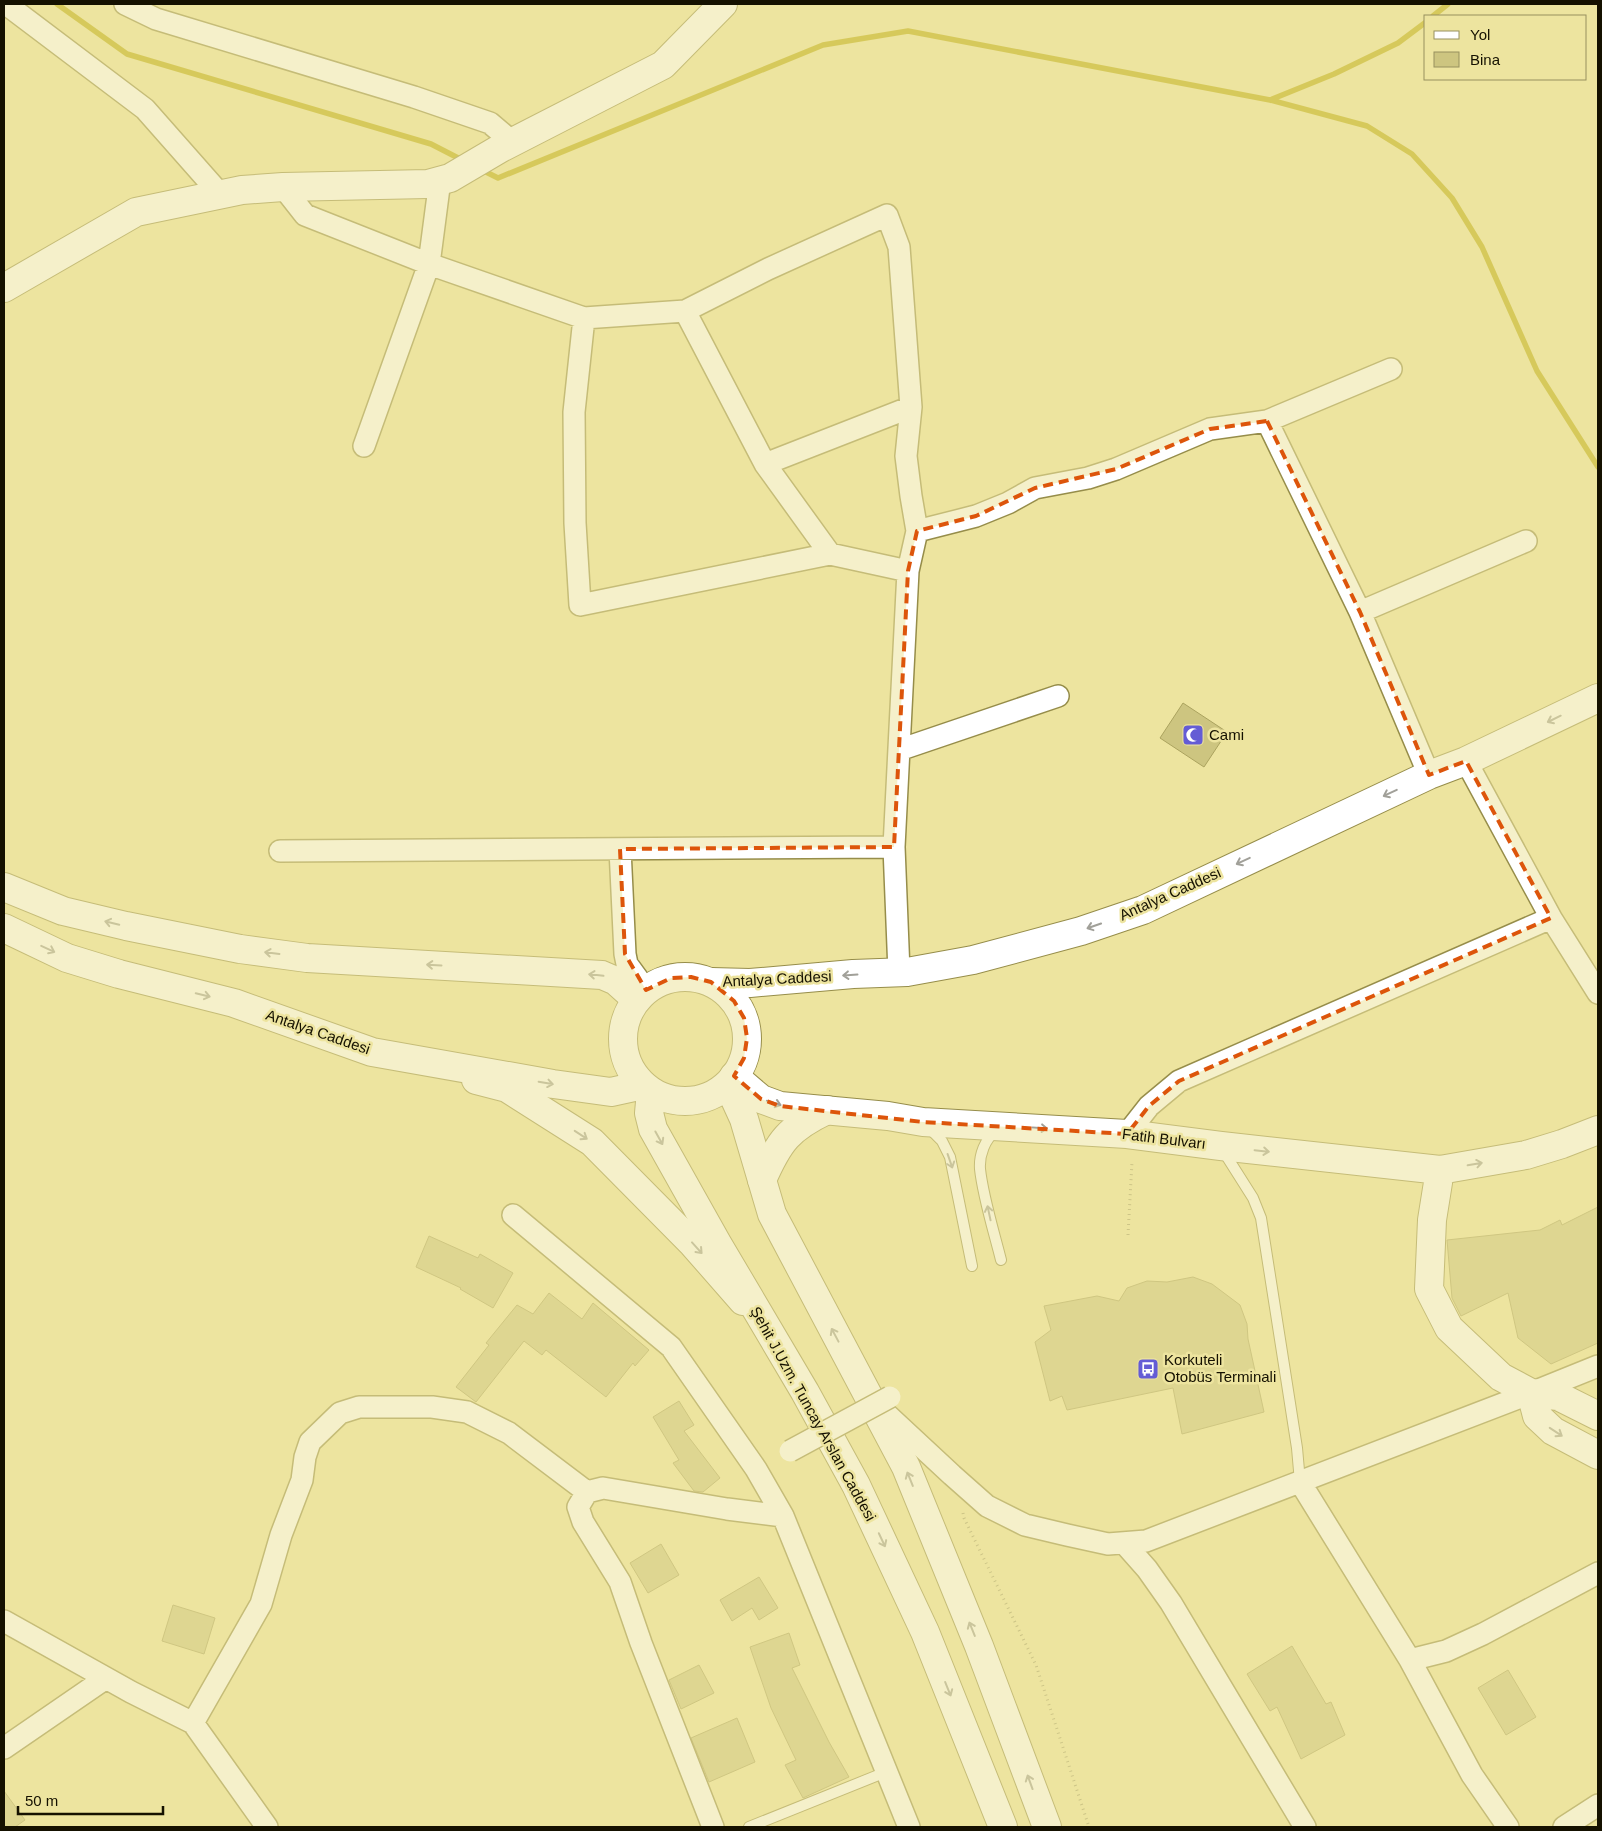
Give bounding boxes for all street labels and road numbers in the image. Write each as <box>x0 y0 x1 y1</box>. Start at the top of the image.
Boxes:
street label: Antalya Caddesi <box>1116 864 1223 924</box>
street label: Antalya Caddesi <box>722 967 832 990</box>
street label: Antalya Caddesi <box>264 1006 373 1057</box>
street label: Fatih Bulvarı <box>1121 1125 1207 1152</box>
street label: Şehit J.Uzm. Tuncay Arslan Caddesi <box>747 1304 880 1524</box>

